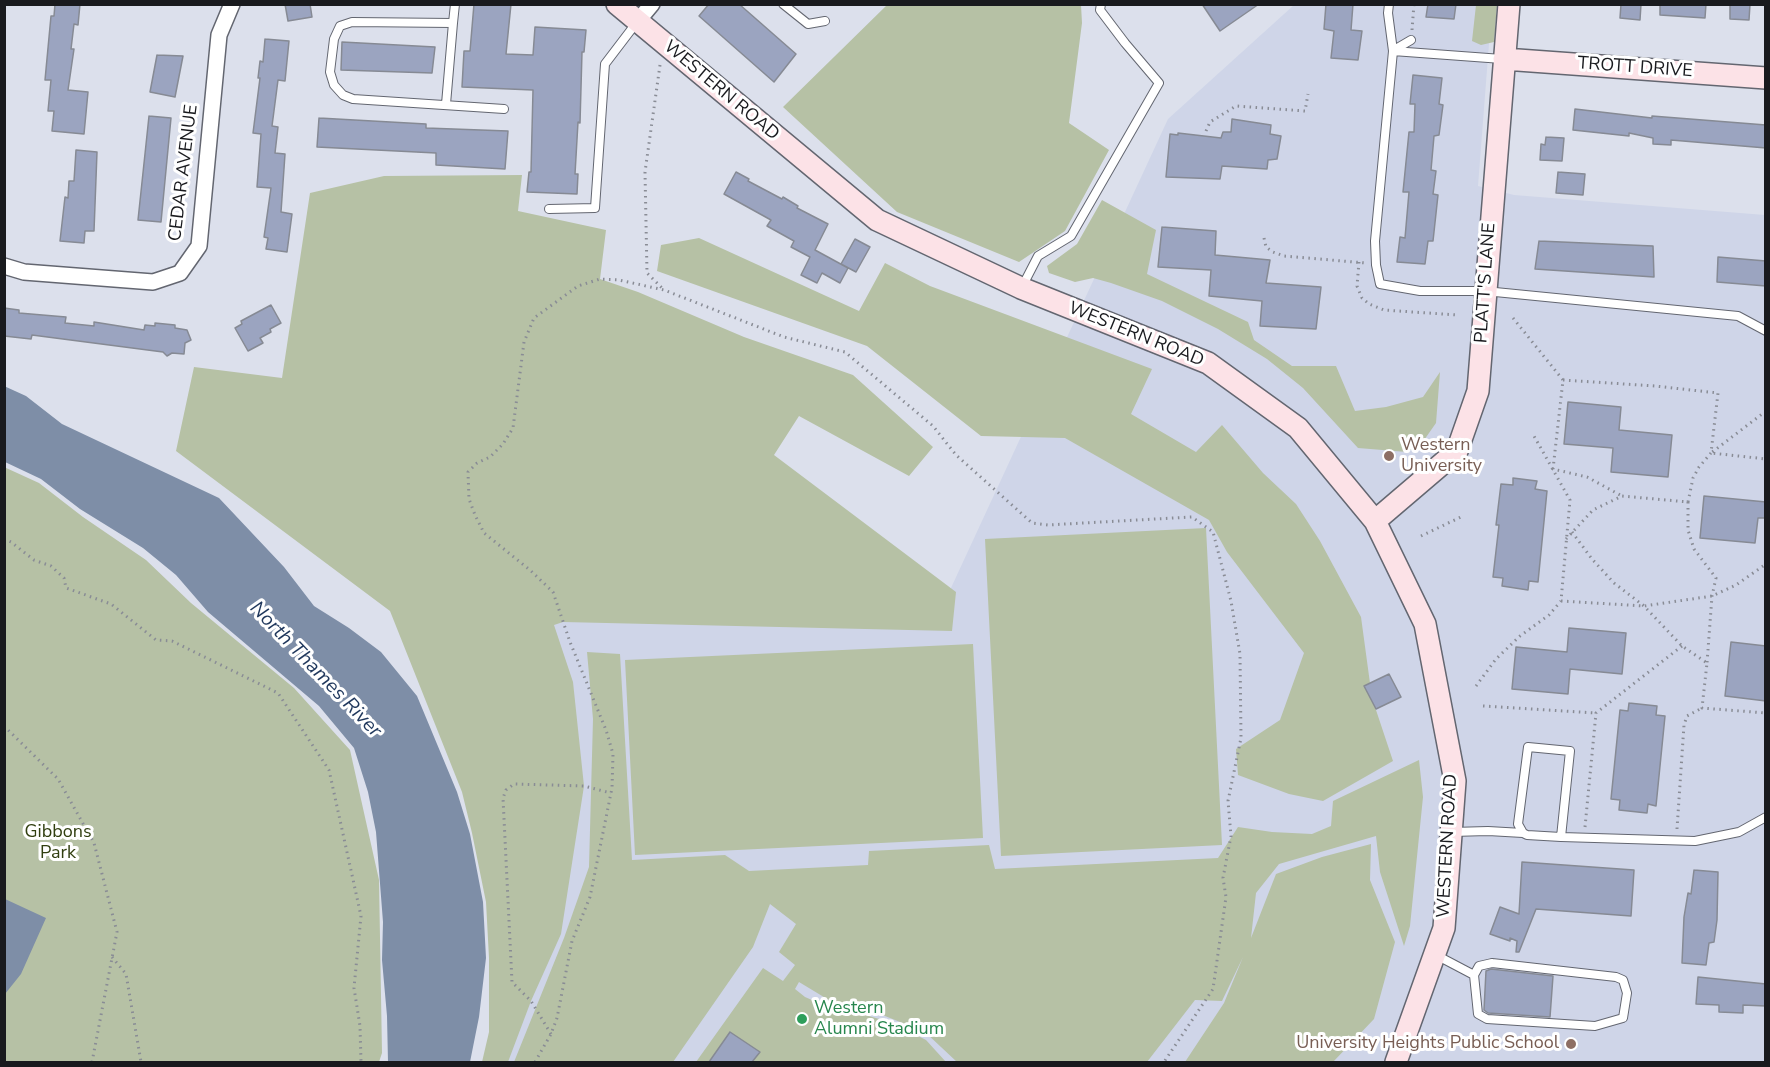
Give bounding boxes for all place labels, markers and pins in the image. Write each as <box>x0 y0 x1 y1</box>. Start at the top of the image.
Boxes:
place label: Western University <box>1401 435 1482 478</box>
marker: Western University <box>1382 449 1396 463</box>
place label: Western Alumni Stadium <box>814 998 944 1040</box>
marker: Western Alumni Stadium <box>795 1012 809 1026</box>
place label: University Heights Public School <box>1296 1033 1559 1055</box>
marker: University Heights Public School <box>1564 1037 1578 1051</box>

